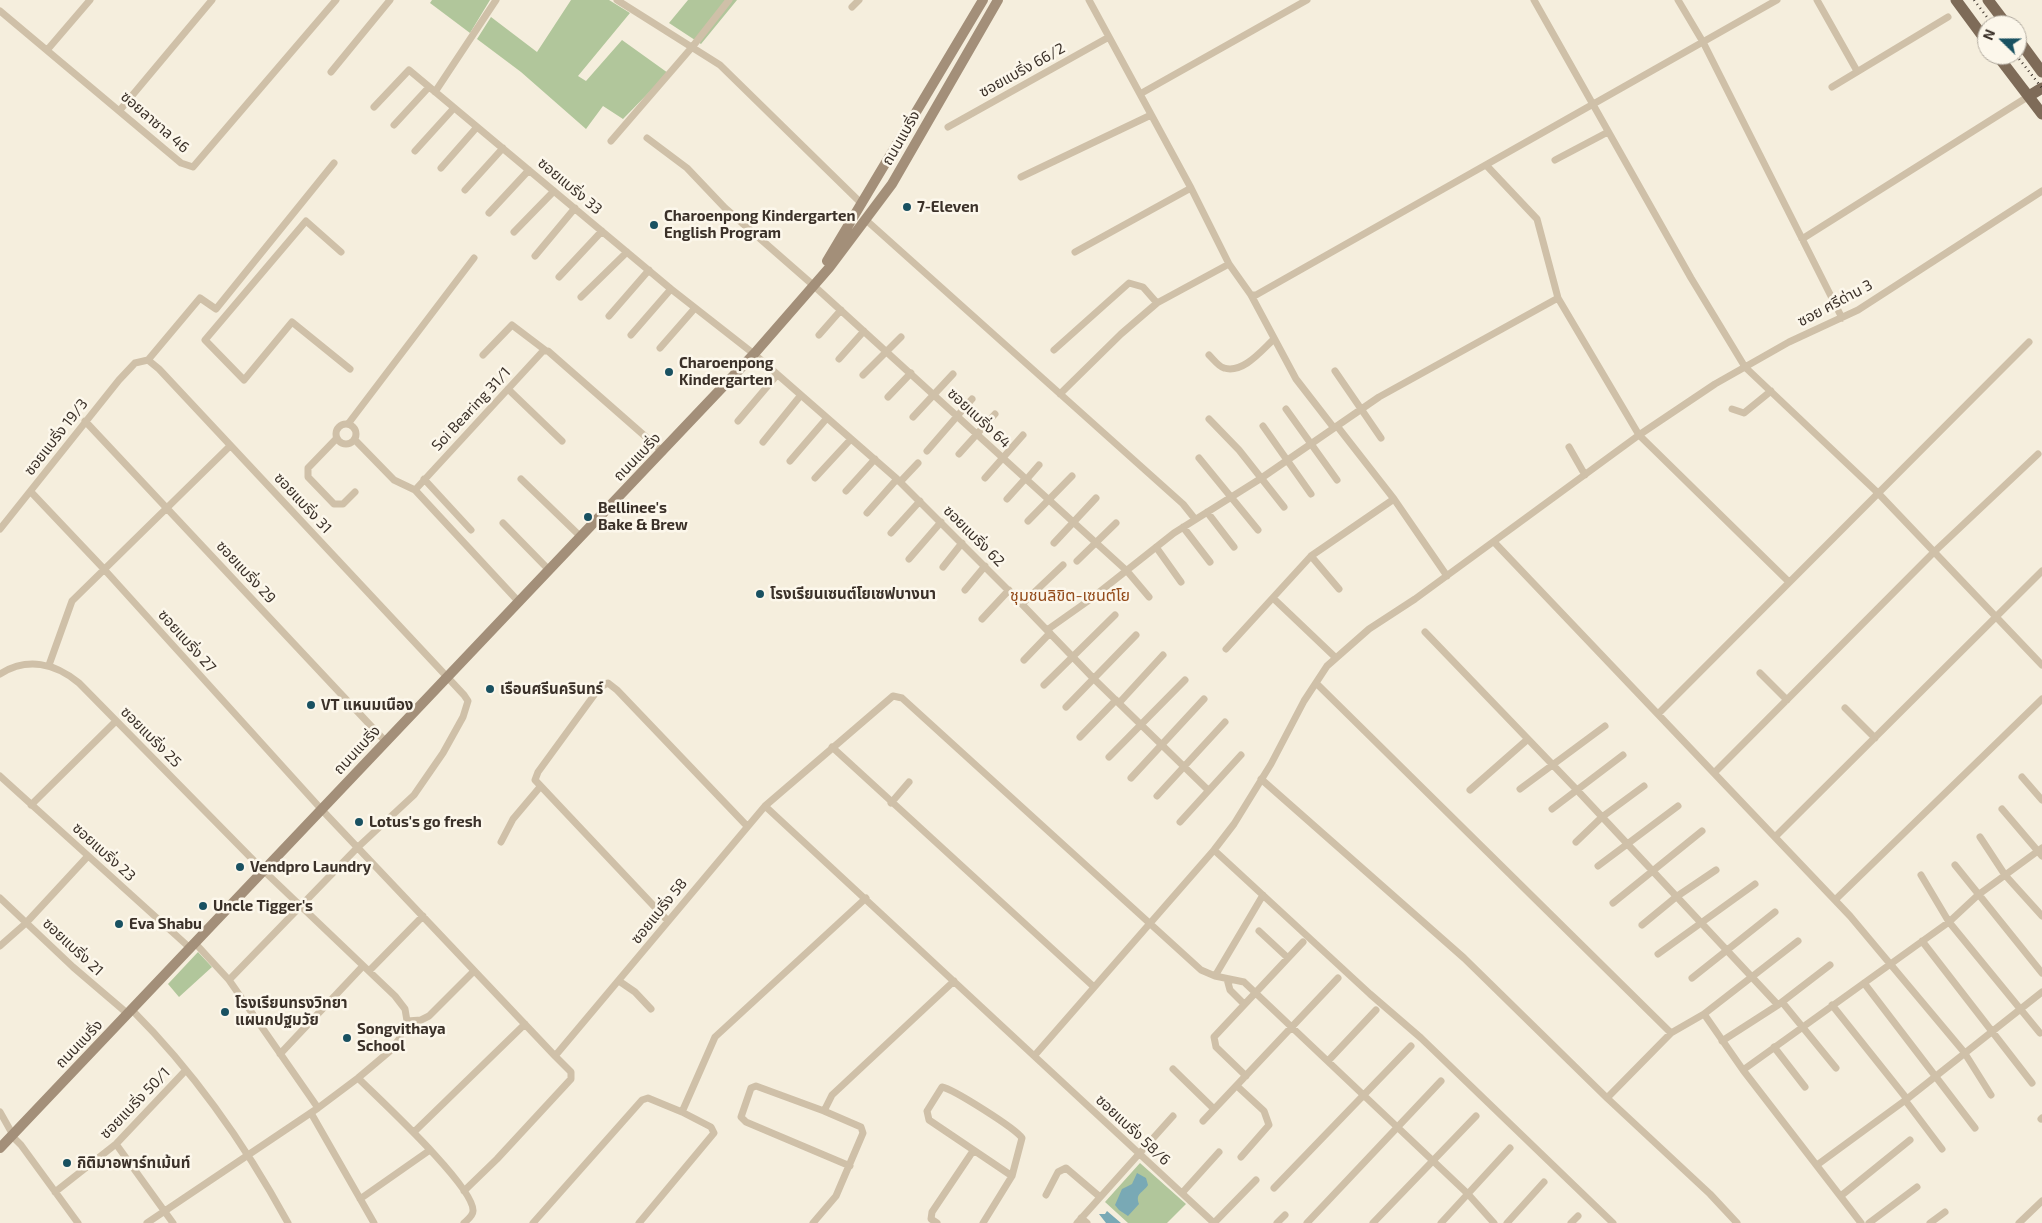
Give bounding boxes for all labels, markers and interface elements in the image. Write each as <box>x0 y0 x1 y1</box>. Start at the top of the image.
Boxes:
north arrow <box>1977 15 2027 65</box>
text: N <box>1979 27 1998 42</box>
street label: ซอยแบริ่ง 66/2 <box>976 39 1068 101</box>
street label: ซอยลาซาล 46 <box>117 87 193 157</box>
street label: ถนนแบริ่ง <box>878 107 924 169</box>
street label: ซอยแบริ่ง 33 <box>534 154 606 218</box>
place label: 7-Eleven <box>917 198 979 216</box>
marker: 7-Eleven <box>901 201 913 213</box>
place label: Charoenpong Kindergarten English Program <box>664 207 855 242</box>
marker: Charoenpong Kindergarten English Program <box>648 219 660 231</box>
street label: ซอย ศรีด่าน 3 <box>1795 276 1875 330</box>
place label: Charoenpong Kindergarten <box>679 354 774 389</box>
street label: Soi Bearing 31/1 <box>428 363 514 455</box>
marker: Charoenpong Kindergarten <box>663 366 675 378</box>
street label: ซอยแบริ่ง 64 <box>944 384 1014 452</box>
street label: ซอยแบริ่ง 19/3 <box>20 395 92 479</box>
street label: ถนนแบริ่ง <box>610 429 664 485</box>
street label: ซอยแบริ่ง 31 <box>270 469 336 537</box>
place label: Bellinee's Bake & Brew <box>598 499 688 534</box>
street label: ซอยแบริ่ง 62 <box>940 502 1008 570</box>
marker: Bellinee's Bake & Brew <box>582 511 594 523</box>
street label: ซอยแบริ่ง 29 <box>212 537 280 607</box>
place label: โรงเรียนเซนต์โยเซฟบางนา <box>770 585 936 603</box>
district label: ชุมชนลิขิต-เซนต์โย <box>1010 586 1130 606</box>
marker: โรงเรียนเซนต์โยเซฟบางนา <box>754 588 766 600</box>
street label: ซอยแบริ่ง 27 <box>154 606 220 676</box>
place label: เรือนศรีนครินทร์ <box>500 680 603 698</box>
marker: เรือนศรีนครินทร์ <box>484 683 496 695</box>
place label: VT แหนมเนือง <box>321 696 413 714</box>
marker: VT แหนมเนือง <box>305 699 317 711</box>
street label: ซอยแบริ่ง 25 <box>117 703 185 771</box>
street label: ถนนแบริ่ง <box>330 722 384 778</box>
place label: Lotus's go fresh <box>369 813 482 831</box>
marker: Lotus's go fresh <box>353 816 365 828</box>
street label: ซอยแบริ่ง 23 <box>69 819 139 885</box>
place label: Vendpro Laundry <box>250 858 371 876</box>
marker: Vendpro Laundry <box>234 861 246 873</box>
street label: ซอยแบริ่ง 58 <box>627 875 691 947</box>
place label: Uncle Tigger's <box>213 897 313 915</box>
marker: Uncle Tigger's <box>197 900 209 912</box>
street label: ซอยแบริ่ง 21 <box>39 914 107 980</box>
place label: Eva Shabu <box>129 915 202 933</box>
marker: Eva Shabu <box>113 918 125 930</box>
place label: โรงเรียนทรงวิทยา แผนกปฐมวัย <box>235 994 348 1029</box>
marker: โรงเรียนทรงวิทยา แผนกปฐมวัย <box>219 1006 231 1018</box>
street label: ถนนแบริ่ง <box>52 1016 106 1072</box>
place label: Songvithaya School <box>357 1020 446 1055</box>
marker: Songvithaya School <box>341 1032 353 1044</box>
street label: ซอยแบริ่ง 50/1 <box>96 1063 174 1143</box>
street label: ซอยแบริ่ง 58/6 <box>1092 1091 1174 1169</box>
place label: กิติมาอพาร์ทเม้นท์ <box>77 1154 190 1172</box>
marker: กิติมาอพาร์ทเม้นท์ <box>61 1157 73 1169</box>

